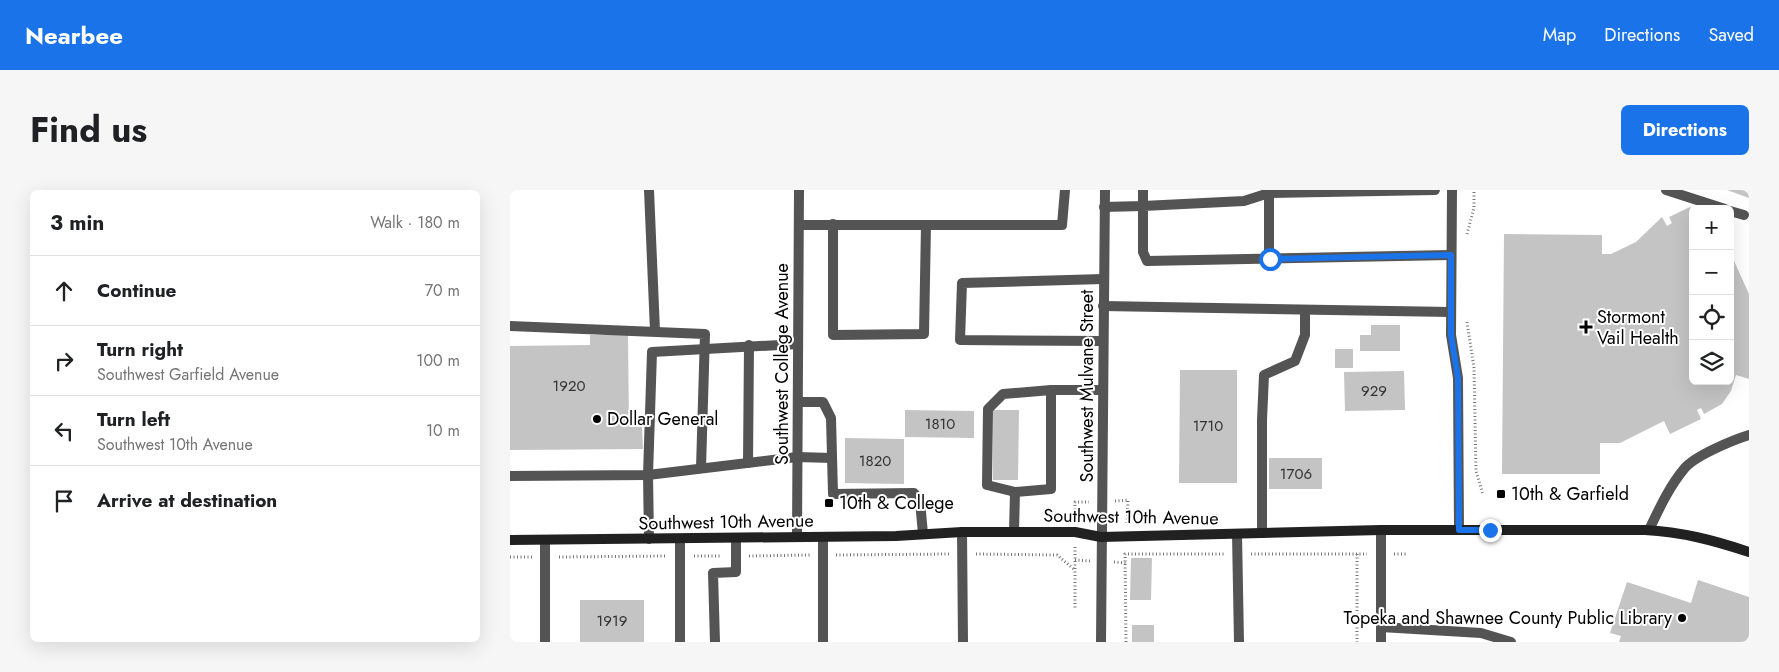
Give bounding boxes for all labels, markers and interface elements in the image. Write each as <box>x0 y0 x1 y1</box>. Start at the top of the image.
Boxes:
text: Nearbee <box>25 18 123 53</box>
text: Map <box>1543 22 1576 48</box>
text: Directions <box>1604 22 1680 48</box>
text: Saved <box>1708 22 1754 48</box>
text: Find us <box>30 105 147 155</box>
button: Directions <box>1621 105 1749 155</box>
map controls <box>1689 205 1734 385</box>
button: + <box>1689 205 1734 250</box>
text: 3 min <box>50 208 104 238</box>
text: Walk · 180 m <box>370 211 460 234</box>
route start <box>1259 248 1282 271</box>
button: − <box>1689 250 1734 295</box>
street label: Southwest College Avenue <box>769 263 795 465</box>
icon: ahead <box>50 277 78 305</box>
text: Continue <box>97 277 176 304</box>
text: 70 m <box>425 279 460 302</box>
street label: Southwest Mulvane Street <box>1074 289 1100 482</box>
button: locate <box>1689 295 1734 340</box>
place label: Stormont Vail Health <box>1597 304 1679 351</box>
marker: Stormont Vail Health <box>1579 320 1593 334</box>
text: Turn right <box>97 336 183 363</box>
button: layers <box>1689 340 1734 385</box>
icon: right <box>50 347 78 375</box>
text: 100 m <box>416 349 460 372</box>
text: Southwest Garfield Avenue <box>97 363 279 386</box>
house number: 1920 <box>553 375 585 397</box>
house number: 929 <box>1361 380 1387 402</box>
text: Turn left <box>97 406 170 433</box>
place label: Dollar General <box>607 406 719 432</box>
marker: Dollar General <box>591 413 603 425</box>
house number: 1810 <box>925 413 955 435</box>
house number: 1710 <box>1193 415 1223 437</box>
icon: left <box>50 417 78 445</box>
text: 10 m <box>426 419 460 442</box>
text: Southwest 10th Avenue <box>97 433 253 456</box>
house number: 1820 <box>859 450 891 472</box>
house number: 1706 <box>1280 463 1312 485</box>
place label: 10th & Garfield <box>1511 481 1629 507</box>
icon: arrive <box>50 487 78 515</box>
text: Arrive at destination <box>97 487 277 514</box>
marker: 10th & Garfield <box>1495 488 1507 500</box>
place label: 10th & College <box>839 490 954 516</box>
marker: 10th & College <box>823 497 835 509</box>
street label: Southwest 10th Avenue <box>1043 502 1219 532</box>
street label: Southwest 10th Avenue <box>638 507 814 537</box>
route end <box>1479 519 1502 542</box>
place label: Topeka and Shawnee County Public Library <box>1344 605 1672 631</box>
house number: 1919 <box>597 610 627 632</box>
marker: Topeka and Shawnee County Public Library <box>1676 612 1688 624</box>

